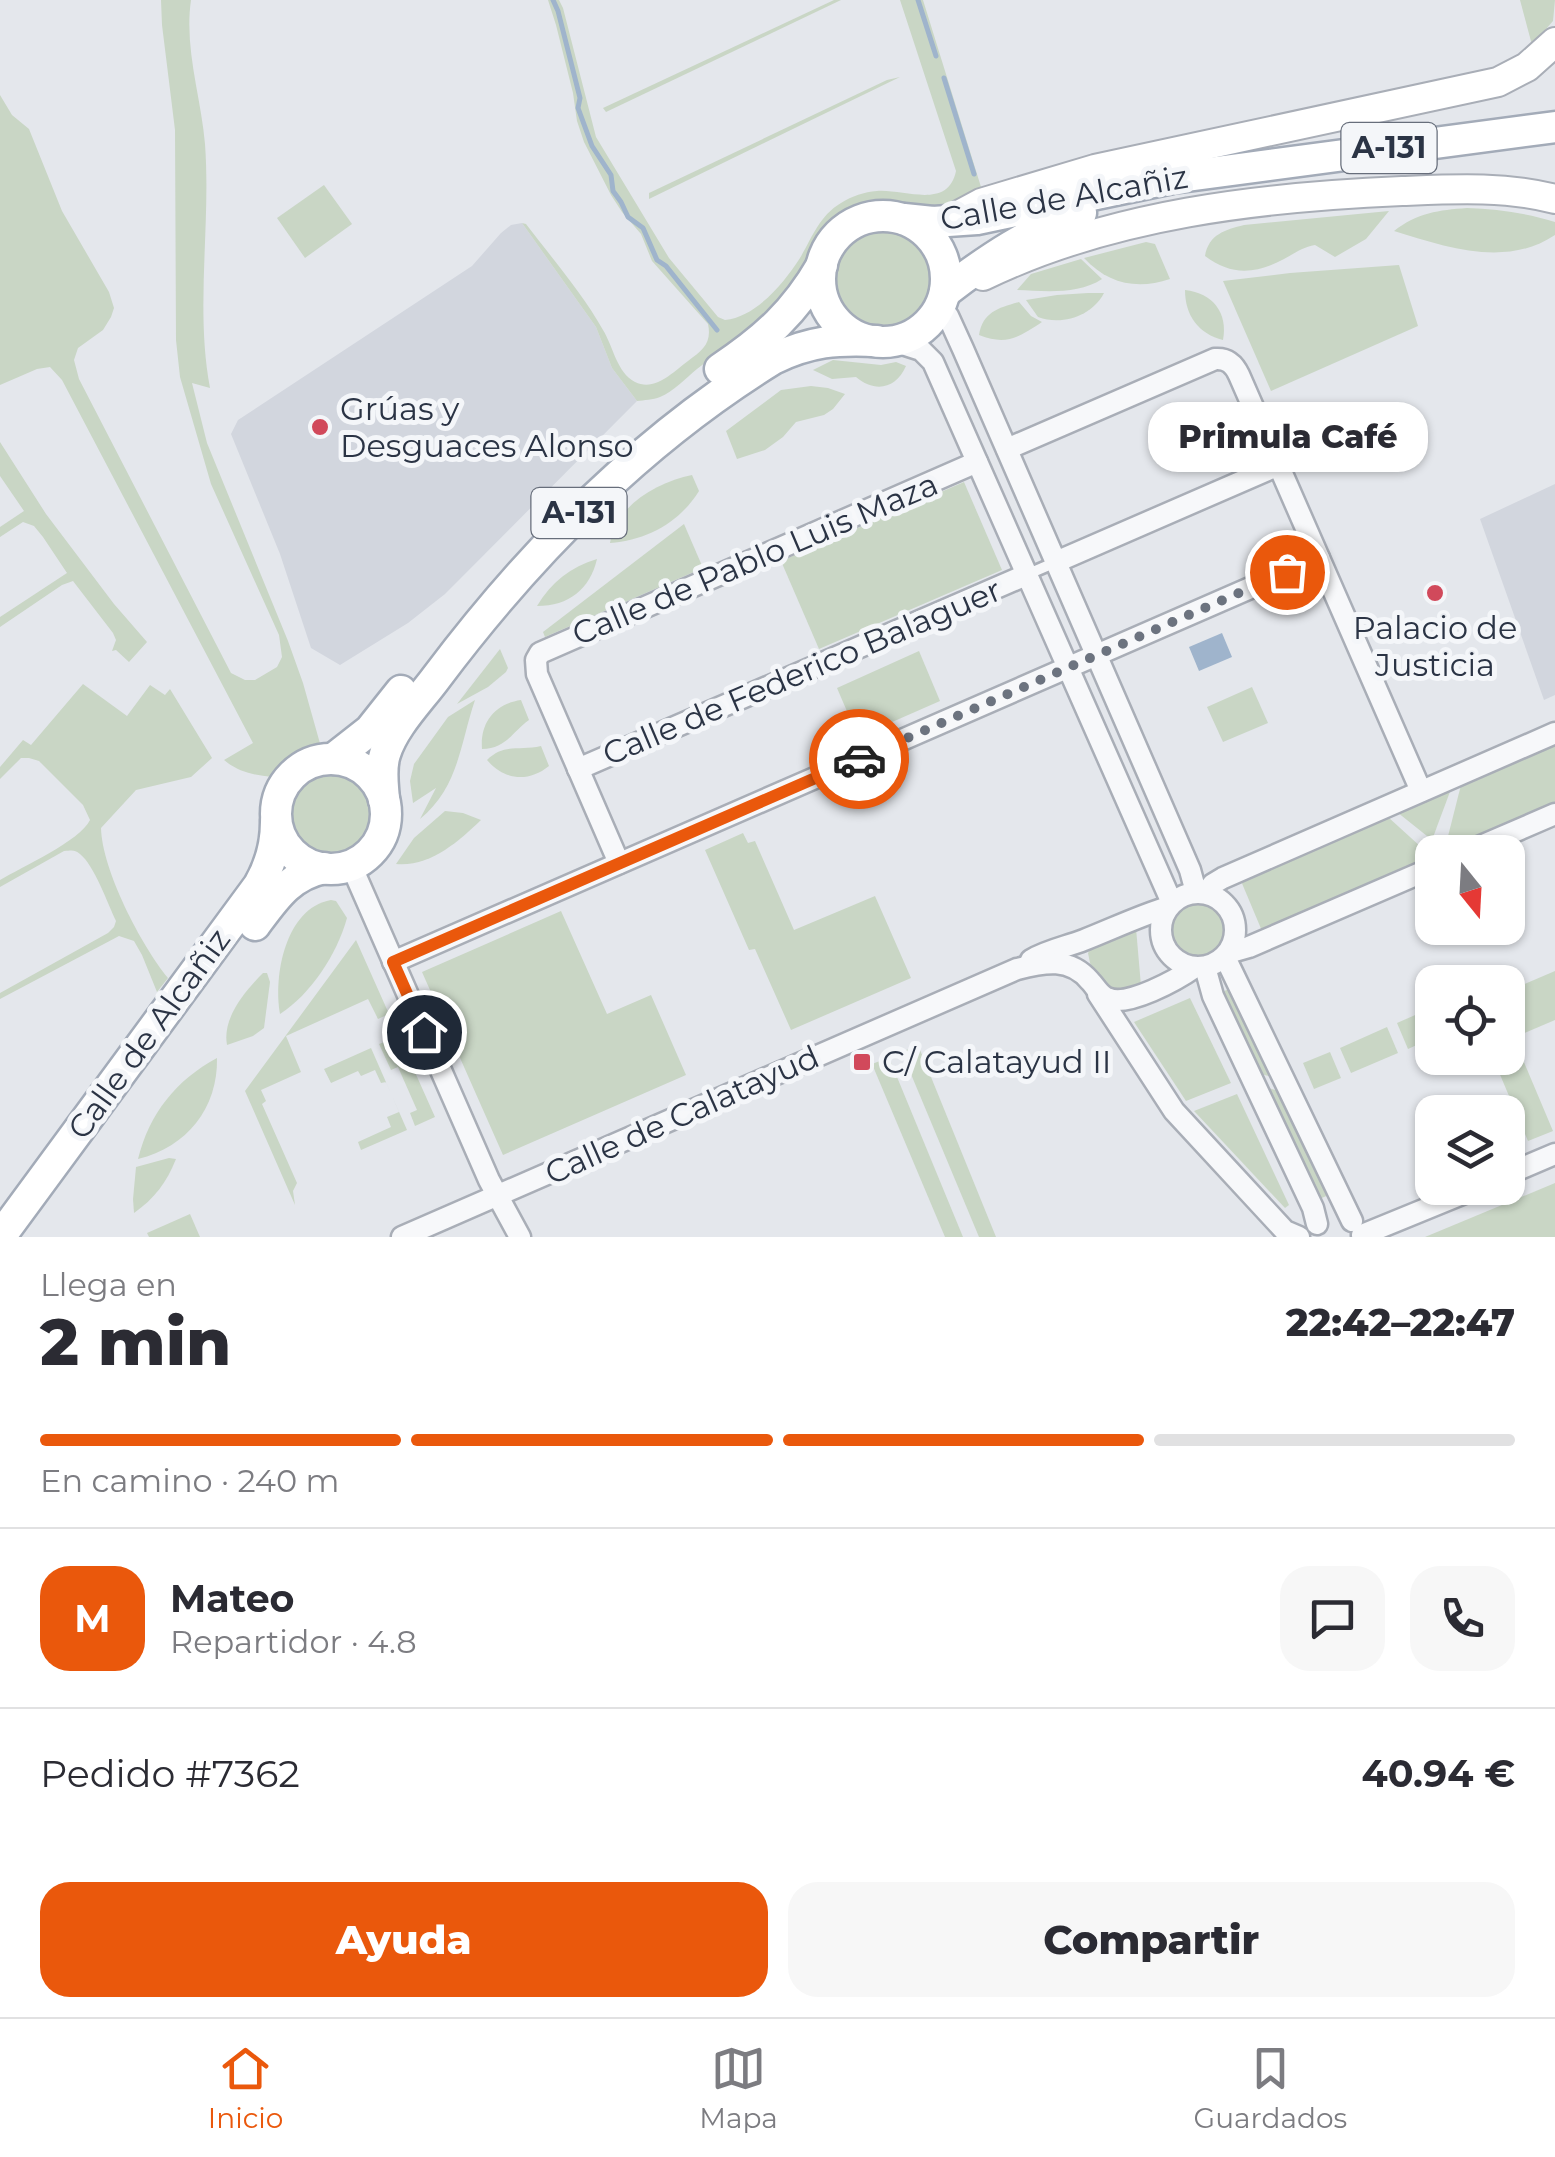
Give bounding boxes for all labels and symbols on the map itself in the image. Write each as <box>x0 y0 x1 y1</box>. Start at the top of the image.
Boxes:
road number: A-131 <box>1342 123 1436 173</box>
street label: Calle de Alcañiz <box>937 157 1191 238</box>
place label: Grúas y Desguaces Alonso <box>340 389 634 465</box>
callout: Primula Café <box>1147 402 1427 472</box>
marker: Grúas y Desguaces Alonso <box>309 416 331 438</box>
street label: Calle de Pablo Luis Maza <box>566 464 943 653</box>
road number: A-131 <box>532 488 626 538</box>
pin <box>1245 530 1330 615</box>
street label: Calle de Federico Balaguer <box>597 570 1007 773</box>
marker: Palacio de Justicia <box>1424 582 1446 604</box>
place label: Palacio de Justicia <box>1353 608 1517 684</box>
courier <box>809 709 909 809</box>
north arrow <box>1415 835 1525 945</box>
street label: Calle de Alcañiz <box>59 921 238 1147</box>
pin <box>382 990 467 1075</box>
street label: Calle de Calatayud <box>539 1037 825 1192</box>
place label: C/ Calatayud II <box>882 1042 1111 1081</box>
marker: C/ Calatayud II <box>851 1051 873 1073</box>

